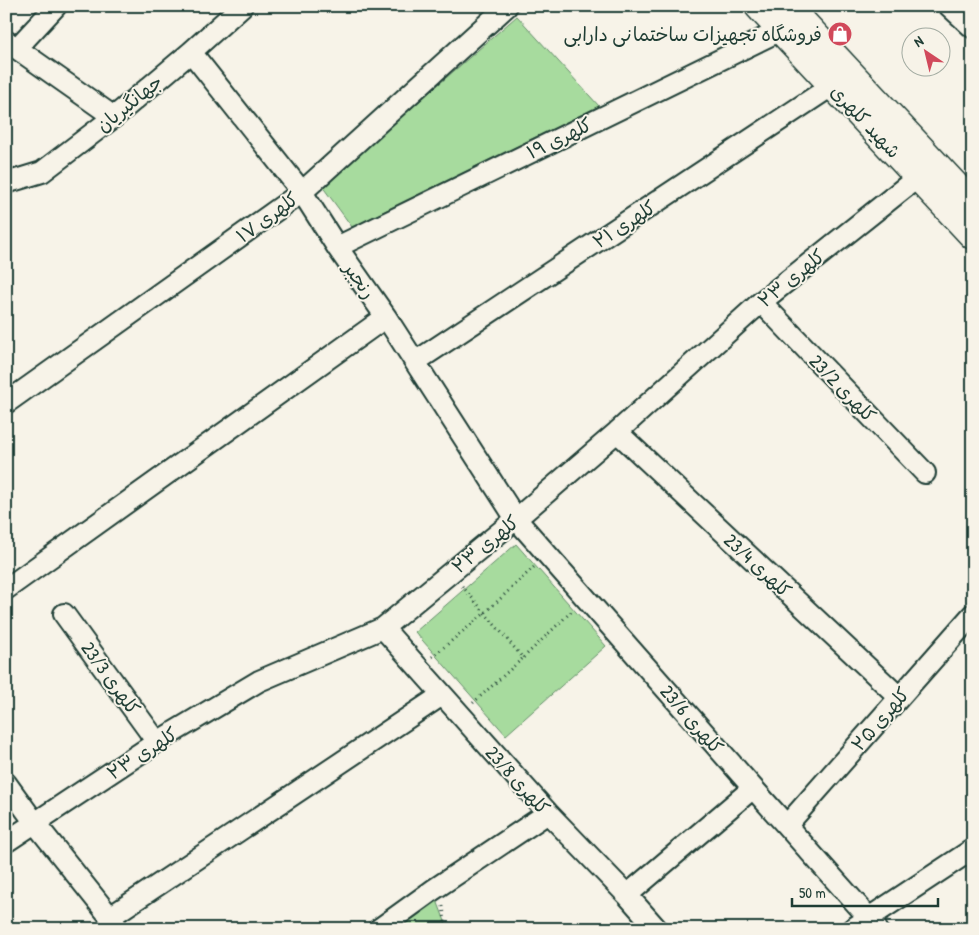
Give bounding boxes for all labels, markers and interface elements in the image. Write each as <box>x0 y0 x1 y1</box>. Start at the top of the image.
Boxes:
place label: فروشگاه تجهیزات ساختمانی دارابی <box>563 21 822 47</box>
shop icon: فروشگاه تجهیزات ساختمانی دارابی <box>827 21 853 47</box>
north arrow <box>902 28 952 78</box>
text: N <box>910 31 927 51</box>
street label: جهانگیریان <box>90 68 168 138</box>
street label: شهید کلهری <box>825 79 907 163</box>
street label: کلهری ۱۹ <box>522 111 596 165</box>
street label: کلهری ۱۷ <box>231 186 303 248</box>
street label: کلهری ۲۱ <box>587 194 661 254</box>
street label: کلهری ۲۳ <box>752 243 830 313</box>
street label: رنجبر <box>337 255 382 304</box>
street label: کلهری 23/2 <box>804 348 882 428</box>
street label: کلهری ۲۳ <box>446 509 524 579</box>
street label: کلهری 23/4 <box>719 527 797 603</box>
street label: کلهری 23/3 <box>76 636 146 720</box>
street label: کلهری 23/6 <box>655 679 729 759</box>
street label: کلهری ۲۵ <box>845 681 915 757</box>
street label: کلهری ۲۳ <box>102 720 182 786</box>
street label: کلهری 23/8 <box>480 740 556 820</box>
scale bar <box>792 875 938 907</box>
text: 50 m <box>799 882 826 903</box>

